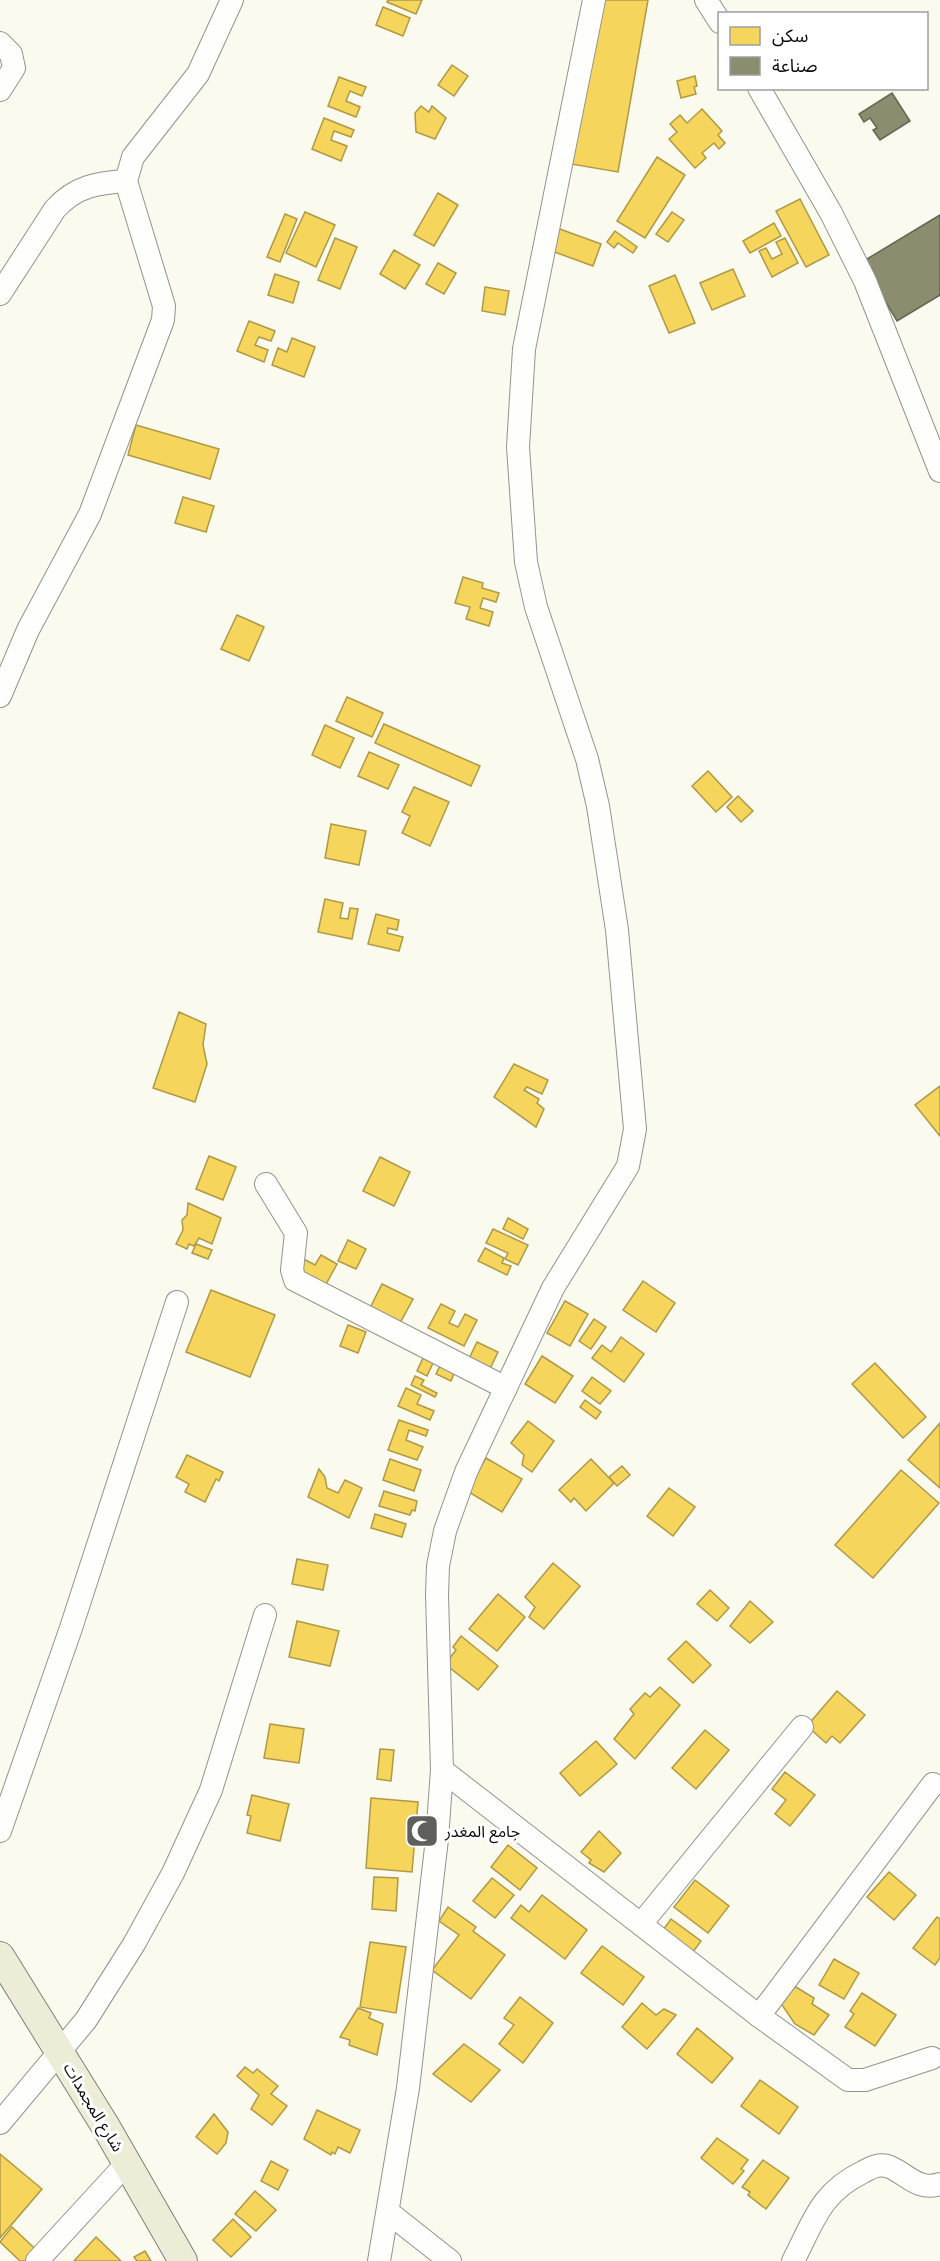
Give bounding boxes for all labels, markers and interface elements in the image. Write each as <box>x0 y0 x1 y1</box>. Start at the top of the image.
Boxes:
legend <box>718 12 928 90</box>
text: سكن <box>772 24 808 47</box>
text: صناعة <box>772 54 817 77</box>
mosque icon: جامع المغدر <box>404 1813 440 1849</box>
place label: جامع المغدر <box>444 1821 520 1844</box>
street label: شارع المجمدات <box>57 2059 128 2157</box>

